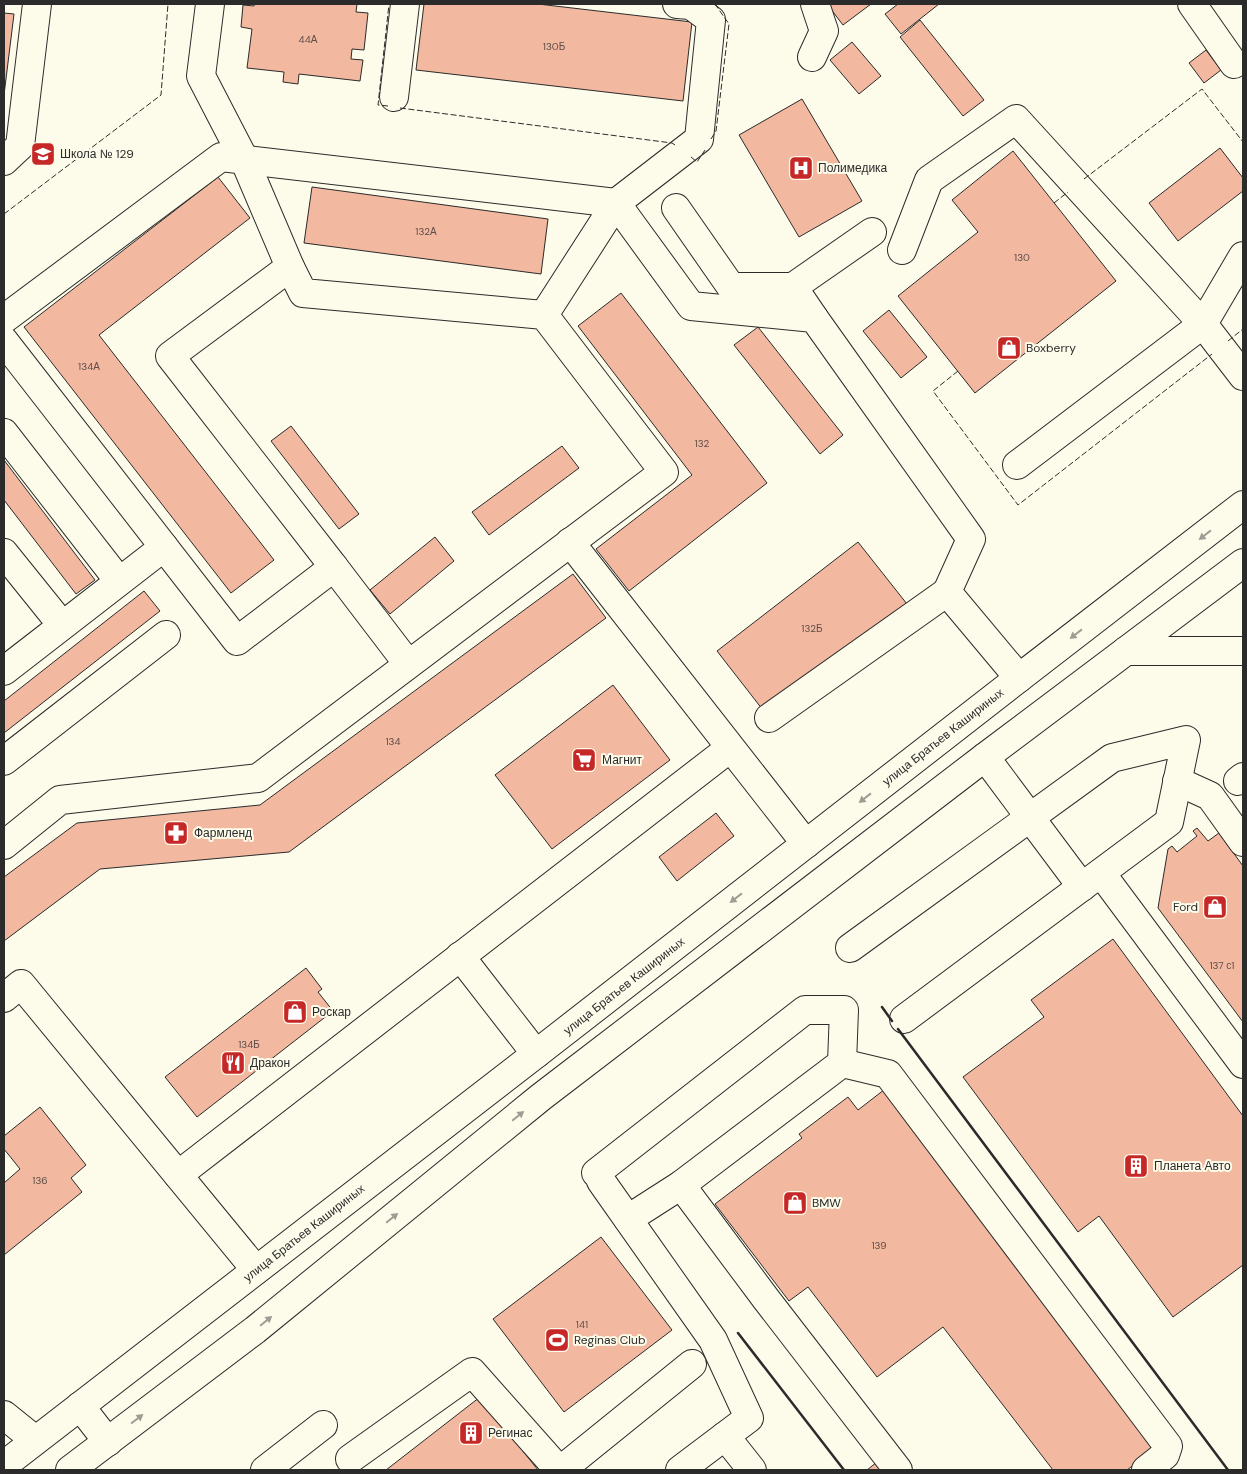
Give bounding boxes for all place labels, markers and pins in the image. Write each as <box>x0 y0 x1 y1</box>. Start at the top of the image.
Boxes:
school or university icon: Школа № 129 <box>30 141 56 167</box>
place label: Школа № 129 <box>60 146 134 162</box>
hospital icon: Полимедика <box>788 155 814 181</box>
place label: Полимедика <box>818 160 888 176</box>
shop icon: Boxberry <box>996 335 1022 361</box>
place label: Boxberry <box>1026 340 1076 356</box>
supermarket icon: Магнит <box>571 747 597 773</box>
place label: Магнит <box>602 752 643 768</box>
pharmacy icon: Фармленд <box>163 820 189 846</box>
place label: Фармленд <box>194 825 252 841</box>
shop icon: Ford <box>1202 894 1228 920</box>
place label: Ford <box>1173 899 1198 915</box>
shop icon: Роскар <box>282 999 308 1025</box>
place label: Роскар <box>312 1004 351 1020</box>
restaurant icon: Дракон <box>220 1050 246 1076</box>
place label: Дракон <box>250 1055 290 1071</box>
building icon: Планета Авто <box>1123 1153 1149 1179</box>
place label: Планета Авто <box>1154 1158 1231 1174</box>
shop icon: BMW <box>782 1190 808 1216</box>
place label: BMW <box>812 1195 841 1211</box>
sports icon: Reginas Club <box>544 1327 570 1353</box>
place label: Reginas Club <box>574 1332 645 1348</box>
building icon: Регинас <box>458 1420 484 1446</box>
place label: Регинас <box>488 1425 533 1441</box>

